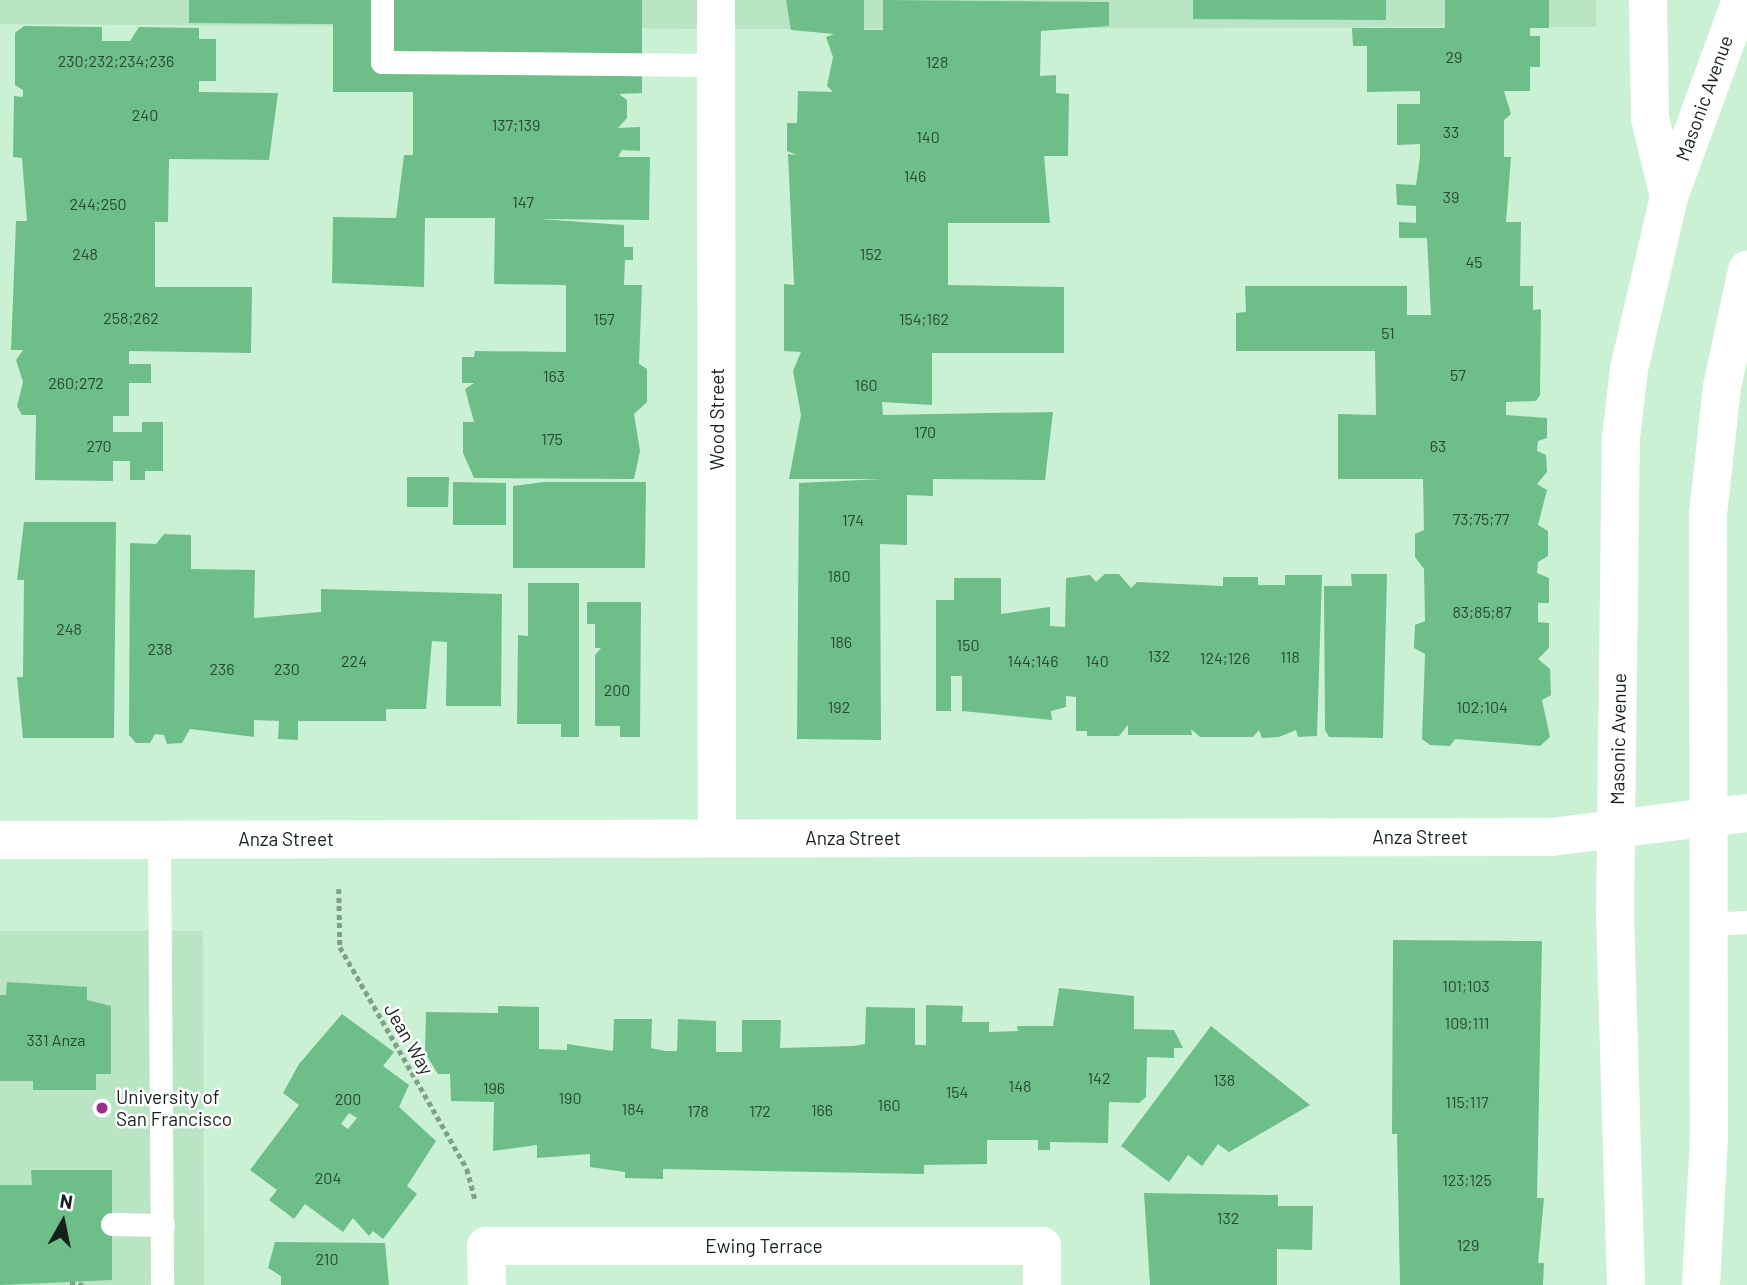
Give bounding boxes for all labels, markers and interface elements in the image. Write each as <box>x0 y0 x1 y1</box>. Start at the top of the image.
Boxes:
street label: Masonic Avenue <box>1671 32 1737 164</box>
house number: 29 <box>1446 47 1462 67</box>
house number: 230;232;234;236 <box>58 51 174 71</box>
house number: 128 <box>926 52 948 72</box>
house number: 240 <box>132 105 158 125</box>
house number: 137;139 <box>492 115 540 135</box>
house number: 33 <box>1443 122 1459 142</box>
house number: 140 <box>916 127 940 147</box>
house number: 146 <box>904 166 926 186</box>
house number: 39 <box>1443 187 1459 207</box>
house number: 147 <box>512 192 534 212</box>
house number: 244;250 <box>69 194 127 214</box>
house number: 248 <box>72 244 98 264</box>
house number: 152 <box>860 244 882 264</box>
house number: 45 <box>1465 252 1483 272</box>
house number: 258;262 <box>103 308 159 328</box>
house number: 157 <box>593 309 615 329</box>
house number: 154;162 <box>899 309 949 329</box>
house number: 51 <box>1381 323 1395 343</box>
house number: 57 <box>1450 365 1466 385</box>
house number: 163 <box>543 366 565 386</box>
street label: Wood Street <box>706 368 728 470</box>
house number: 260;272 <box>48 373 104 393</box>
house number: 160 <box>855 375 877 395</box>
house number: 170 <box>914 422 936 442</box>
house number: 175 <box>541 429 563 449</box>
house number: 270 <box>86 436 112 456</box>
house number: 63 <box>1430 436 1446 456</box>
house number: 73;75;77 <box>1453 509 1509 529</box>
house number: 174 <box>842 510 864 530</box>
house number: 180 <box>828 566 850 586</box>
house number: 83;85;87 <box>1453 602 1511 622</box>
house number: 248 <box>56 619 82 639</box>
house number: 186 <box>830 632 852 652</box>
house number: 150 <box>957 635 979 655</box>
house number: 238 <box>147 639 173 659</box>
house number: 132 <box>1148 646 1170 666</box>
house number: 118 <box>1280 647 1300 667</box>
house number: 124;126 <box>1200 648 1250 668</box>
house number: 224 <box>341 651 367 671</box>
house number: 144;146 <box>1008 651 1058 671</box>
house number: 140 <box>1085 651 1109 671</box>
house number: 236 <box>210 659 234 679</box>
house number: 230 <box>274 659 300 679</box>
street label: Masonic Avenue <box>1605 673 1631 805</box>
house number: 200 <box>604 680 630 700</box>
house number: 192 <box>828 697 850 717</box>
house number: 102;104 <box>1456 697 1508 717</box>
street label: Anza Street <box>1372 826 1468 848</box>
street label: Anza Street <box>805 827 901 849</box>
street label: Anza Street <box>238 828 334 850</box>
house number: 101;103 <box>1442 976 1490 996</box>
street label: Jean Way <box>379 999 439 1079</box>
house number: 109;111 <box>1445 1013 1489 1033</box>
house number: 331 Anza <box>27 1030 85 1050</box>
house number: 142 <box>1088 1068 1110 1088</box>
house number: 138 <box>1213 1070 1235 1090</box>
house number: 148 <box>1009 1076 1031 1096</box>
house number: 196 <box>483 1078 505 1098</box>
house number: 154 <box>946 1082 968 1102</box>
place label: University of San Francisco <box>116 1086 232 1130</box>
house number: 190 <box>559 1088 581 1108</box>
house number: 200 <box>335 1089 361 1109</box>
house number: 115;117 <box>1445 1092 1489 1112</box>
house number: 160 <box>878 1095 900 1115</box>
house number: 184 <box>622 1099 644 1119</box>
marker: University of San Francisco <box>94 1100 110 1116</box>
house number: 166 <box>811 1100 833 1120</box>
house number: 178 <box>687 1101 709 1121</box>
house number: 172 <box>749 1101 771 1121</box>
house number: 204 <box>315 1168 341 1188</box>
house number: 123;125 <box>1442 1170 1492 1190</box>
north arrow <box>28 1187 98 1257</box>
text: N <box>58 1188 74 1213</box>
house number: 132 <box>1217 1208 1239 1228</box>
street label: Ewing Terrace <box>705 1235 823 1257</box>
house number: 129 <box>1457 1235 1479 1255</box>
house number: 210 <box>316 1249 338 1269</box>

